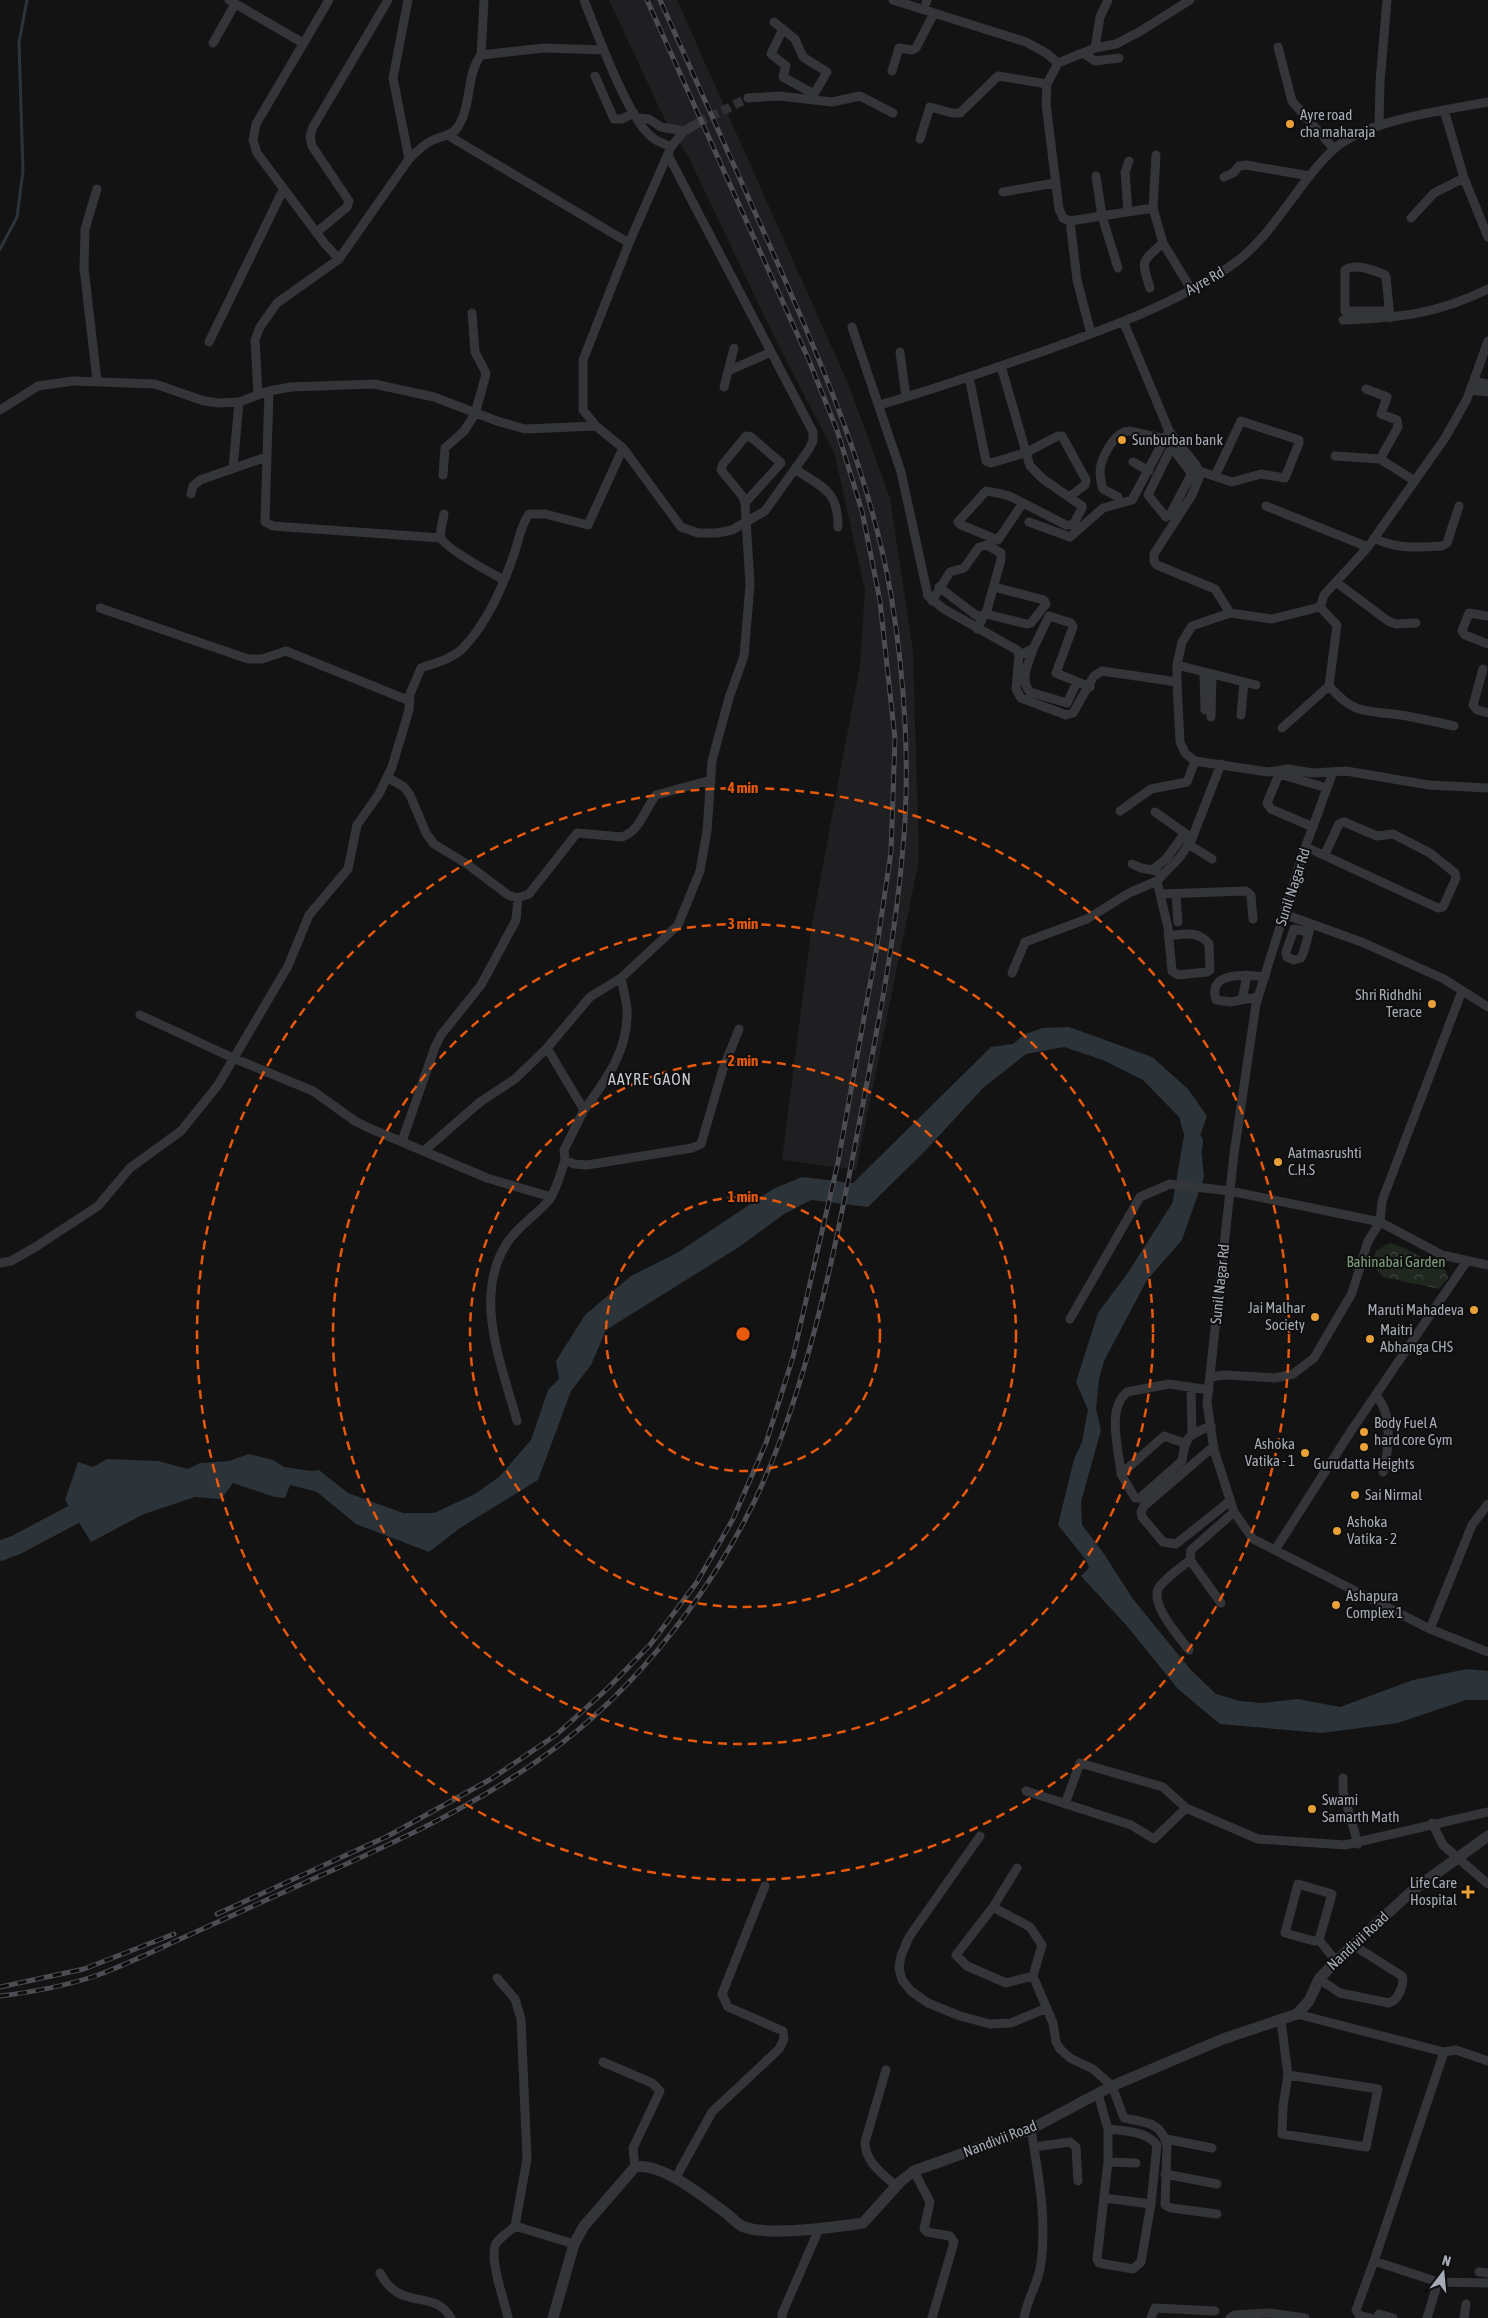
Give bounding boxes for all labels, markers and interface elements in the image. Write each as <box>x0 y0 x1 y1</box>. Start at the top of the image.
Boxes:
place label: Ayre road cha maharaja <box>1300 106 1375 140</box>
marker: Ayre road cha maharaja <box>1284 118 1296 130</box>
street label: Ayre Rd <box>1183 263 1227 298</box>
place label: Sunburban bank <box>1132 431 1223 448</box>
marker: Sunburban bank <box>1116 434 1128 446</box>
text: 4 min <box>727 779 758 796</box>
street label: Sunil Nagar Rd <box>1272 846 1313 928</box>
text: 3 min <box>728 915 758 932</box>
place label: Shri Ridhdhi Terace <box>1355 986 1422 1020</box>
marker: Shri Ridhdhi Terace <box>1426 998 1438 1010</box>
text: 2 min <box>728 1052 758 1069</box>
district label: AAYRE GAON <box>608 1070 692 1088</box>
place label: Aatmasrushti C.H.S <box>1288 1144 1362 1178</box>
marker: Aatmasrushti C.H.S <box>1272 1156 1284 1168</box>
text: 1 min <box>728 1188 758 1205</box>
street label: Sunil Nagar Rd <box>1207 1243 1232 1325</box>
park label: Bahinabai Garden <box>1346 1253 1446 1270</box>
place label: Jai Malhar Society <box>1248 1299 1306 1333</box>
place label: Maruti Mahadeva <box>1367 1301 1464 1318</box>
marker: Maruti Mahadeva <box>1468 1304 1480 1316</box>
marker: Jai Malhar Society <box>1309 1311 1321 1323</box>
place label: Maitri Abhanga CHS <box>1380 1321 1453 1355</box>
centre of rings <box>734 1325 752 1343</box>
marker: Maitri Abhanga CHS <box>1364 1333 1376 1345</box>
place label: Body Fuel A hard core Gym <box>1374 1414 1453 1448</box>
marker: Body Fuel A hard core Gym <box>1358 1426 1370 1438</box>
place label: Ashoka Vatika - 1 <box>1245 1435 1295 1469</box>
marker: Gurudatta Heights <box>1358 1441 1370 1453</box>
marker: Ashoka Vatika - 1 <box>1299 1447 1311 1459</box>
place label: Gurudatta Heights <box>1314 1455 1414 1472</box>
place label: Sai Nirmal <box>1365 1486 1422 1503</box>
marker: Sai Nirmal <box>1349 1489 1361 1501</box>
place label: Ashoka Vatika - 2 <box>1347 1513 1397 1547</box>
marker: Ashoka Vatika - 2 <box>1331 1525 1343 1537</box>
place label: Ashapura Complex 1 <box>1346 1587 1403 1621</box>
marker: Ashapura Complex 1 <box>1330 1599 1342 1611</box>
place label: Swami Samarth Math <box>1322 1791 1400 1825</box>
marker: Swami Samarth Math <box>1306 1803 1318 1815</box>
place label: Life Care Hospital <box>1410 1874 1457 1908</box>
marker: Life Care Hospital <box>1461 1885 1475 1899</box>
street label: Nandivii Road <box>1324 1908 1392 1973</box>
street label: Nandivii Road <box>961 2117 1039 2160</box>
north arrow <box>1418 2248 1468 2298</box>
text: N <box>1440 2252 1453 2269</box>

